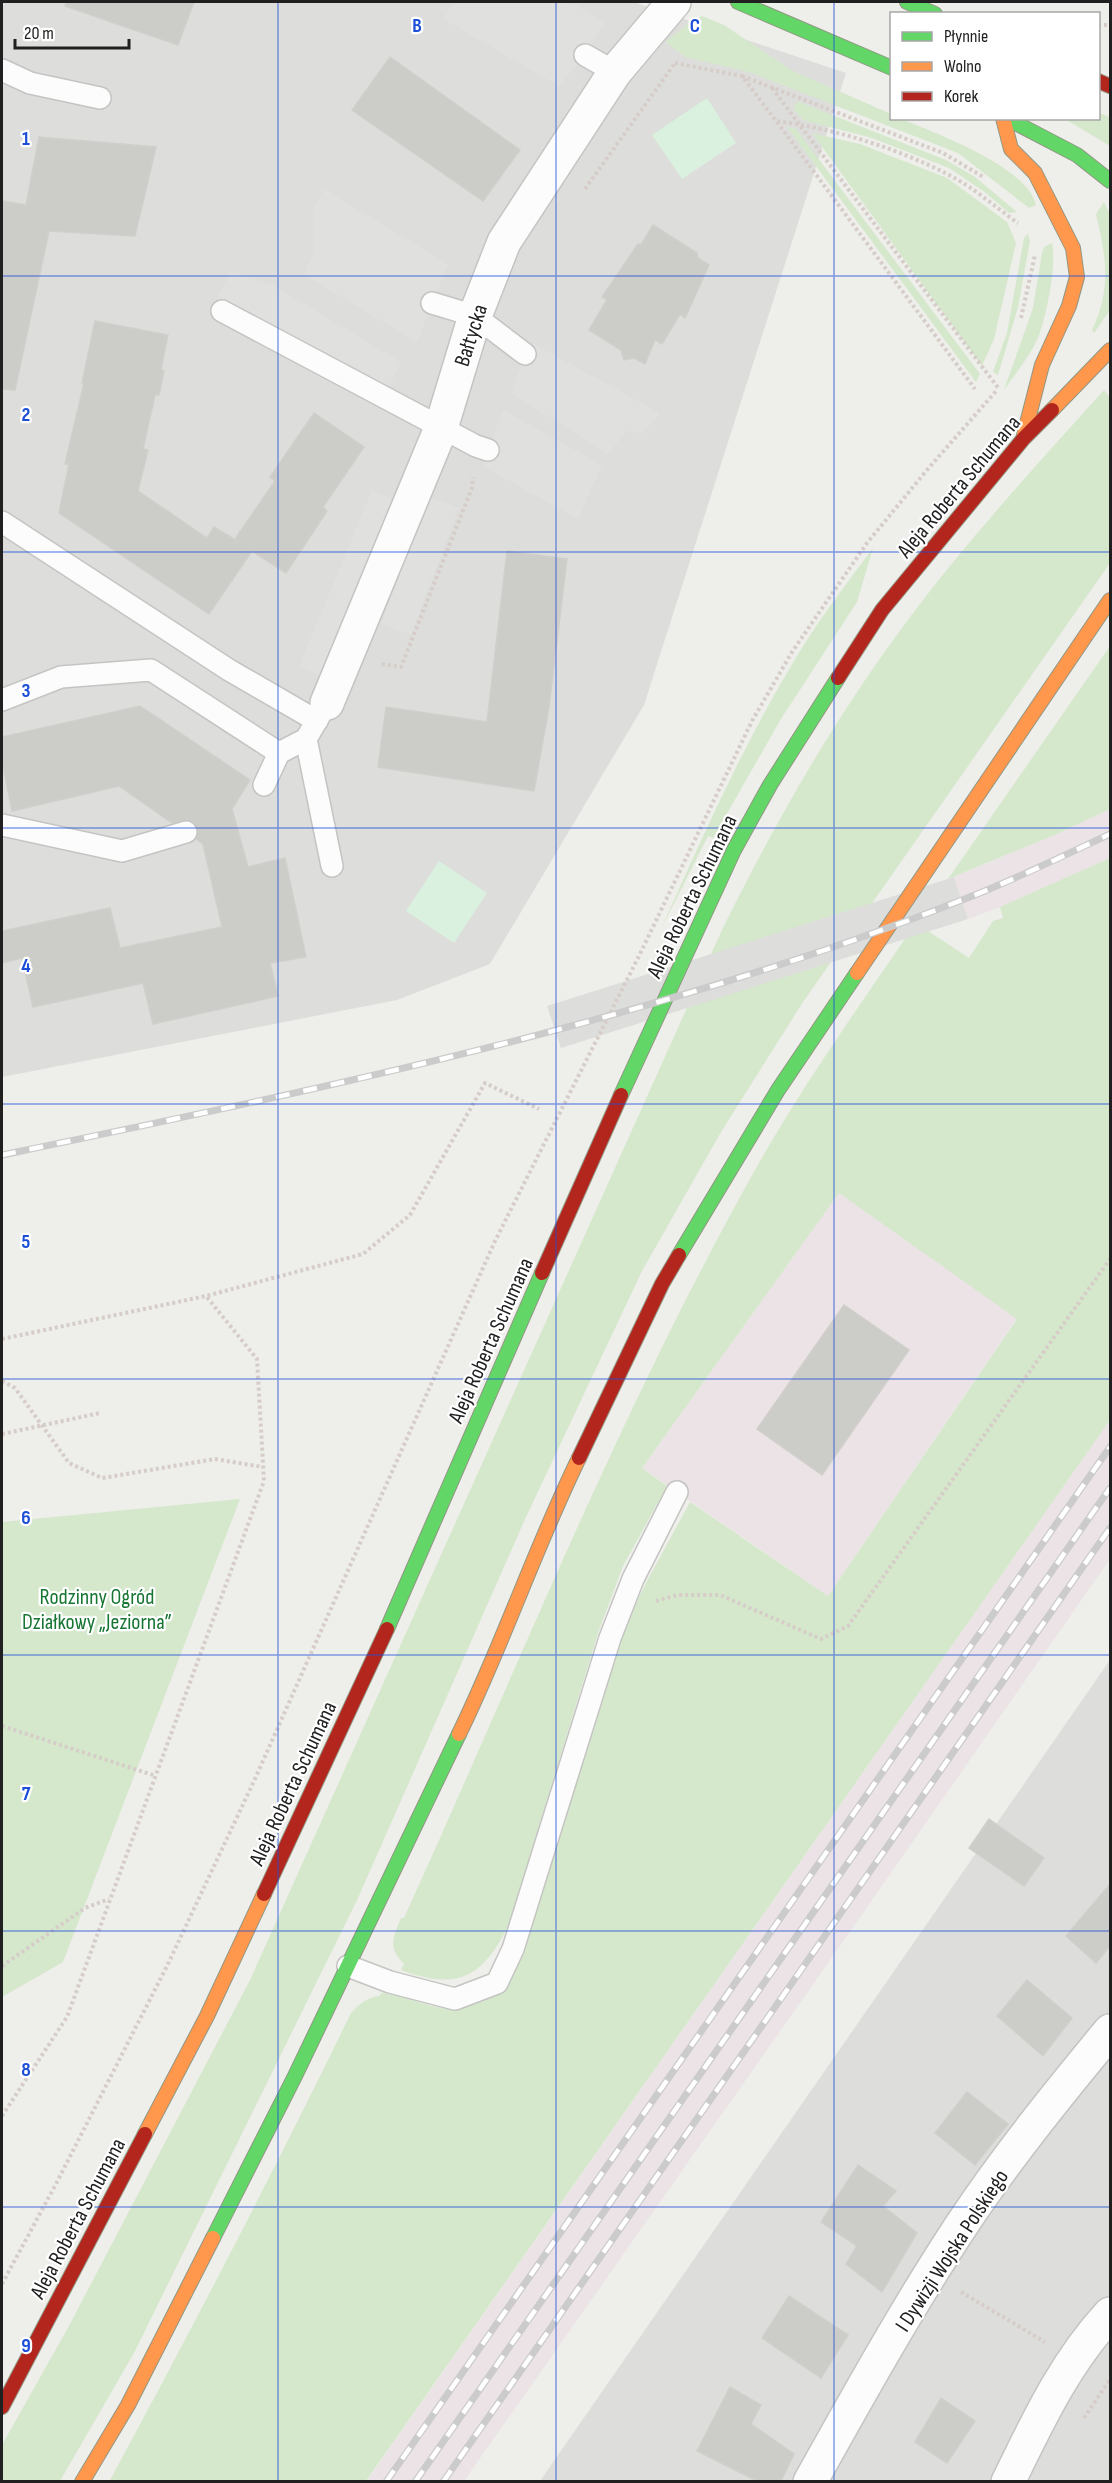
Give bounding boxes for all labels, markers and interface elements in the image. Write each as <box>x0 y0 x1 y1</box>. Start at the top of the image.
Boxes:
scale bar <box>15 12 129 50</box>
legend <box>890 12 1100 120</box>
text: B <box>412 14 422 38</box>
text: C <box>690 14 700 38</box>
text: 20 m <box>24 23 54 44</box>
text: Płynnie <box>944 26 988 47</box>
text: Wolno <box>944 56 981 77</box>
text: Korek <box>944 86 978 107</box>
text: 1 <box>22 127 30 151</box>
street label: Bałtycka <box>449 301 494 370</box>
text: 2 <box>22 403 30 427</box>
street label: Aleja Roberta Schumana <box>891 410 1027 565</box>
text: 3 <box>22 679 31 703</box>
street label: Aleja Roberta Schumana <box>641 811 744 983</box>
text: 4 <box>21 954 31 978</box>
text: 5 <box>22 1230 31 1254</box>
street label: Aleja Roberta Schumana <box>442 1254 540 1428</box>
text: 6 <box>21 1506 31 1530</box>
park label: Rodzinny Ogród Działkowy „Jeziorna” <box>22 1584 172 1636</box>
street label: Aleja Roberta Schumana <box>243 1697 343 1871</box>
text: 7 <box>22 1782 31 1806</box>
text: 8 <box>21 2058 31 2082</box>
street label: Aleja Roberta Schumana <box>24 2134 132 2305</box>
street label: I Dywizji Wojska Polskiego <box>890 2165 1015 2337</box>
text: 9 <box>21 2334 31 2358</box>

